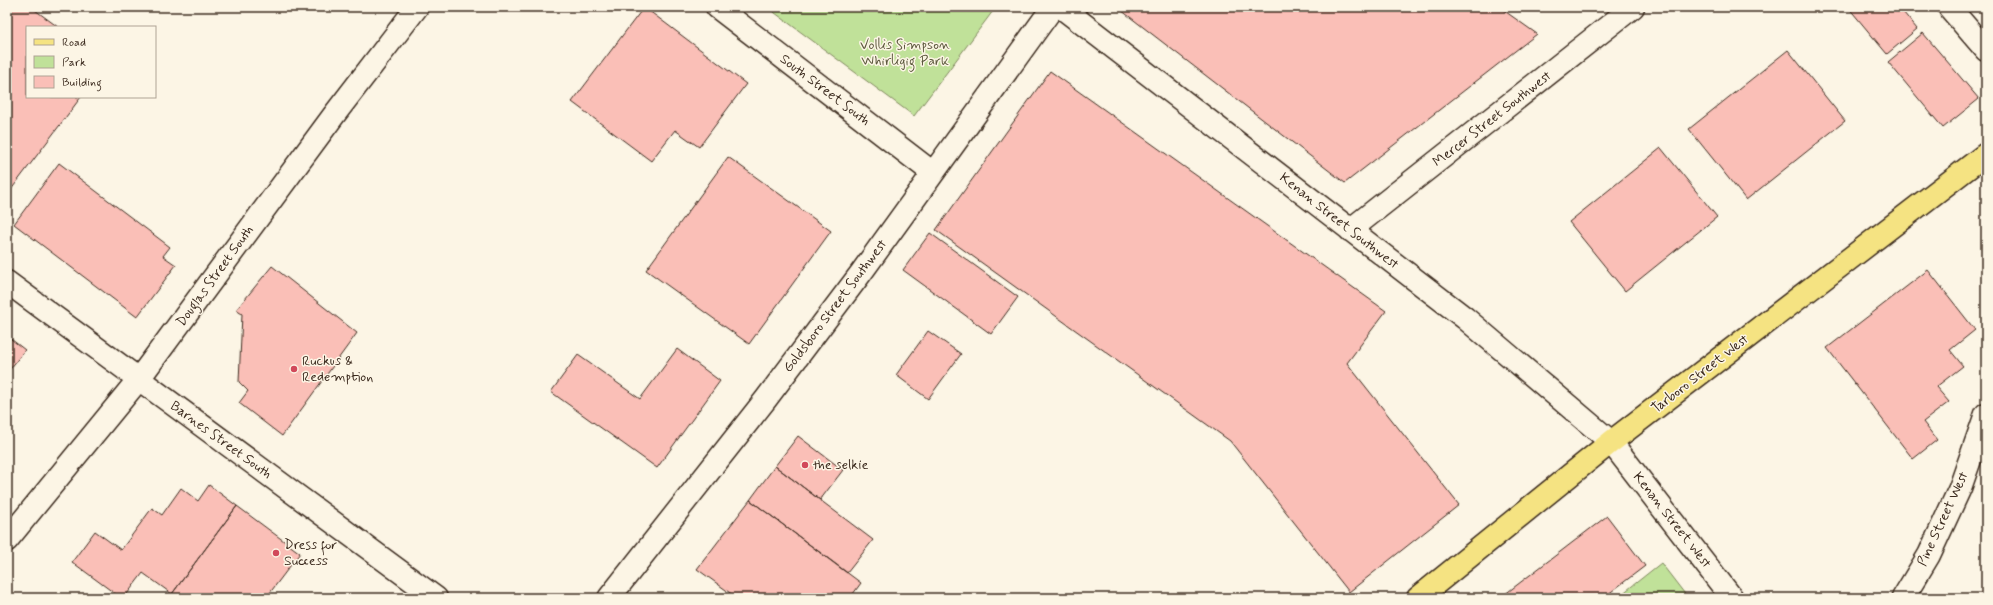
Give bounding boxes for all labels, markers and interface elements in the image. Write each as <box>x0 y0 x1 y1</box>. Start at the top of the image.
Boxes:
legend <box>26 26 156 98</box>
text: Road <box>62 35 86 51</box>
park label: Vollis Simpson Whirligig Park <box>860 36 950 72</box>
street label: South Street South <box>776 50 874 130</box>
text: Park <box>62 55 86 71</box>
street label: Mercer Street Southwest <box>1429 67 1555 171</box>
text: Building <box>62 75 102 92</box>
street label: Kenan Street Southwest <box>1276 169 1403 273</box>
street label: Douglas Street South <box>172 222 260 331</box>
street label: Goldsboro Street Southwest <box>779 236 891 376</box>
street label: Tarboro Street West <box>1648 330 1752 418</box>
place label: Ruckus & Redemption <box>302 352 373 386</box>
marker: Ruckus & Redemption <box>289 364 299 374</box>
street label: Barnes Street South <box>167 397 276 483</box>
place label: the selkie <box>813 456 869 474</box>
marker: the selkie <box>800 460 810 470</box>
street label: Kenan Street West <box>1629 468 1715 572</box>
street label: Pine Street West <box>1913 469 1973 569</box>
place label: Dress for Success <box>284 536 337 570</box>
marker: Dress for Success <box>271 548 281 558</box>

